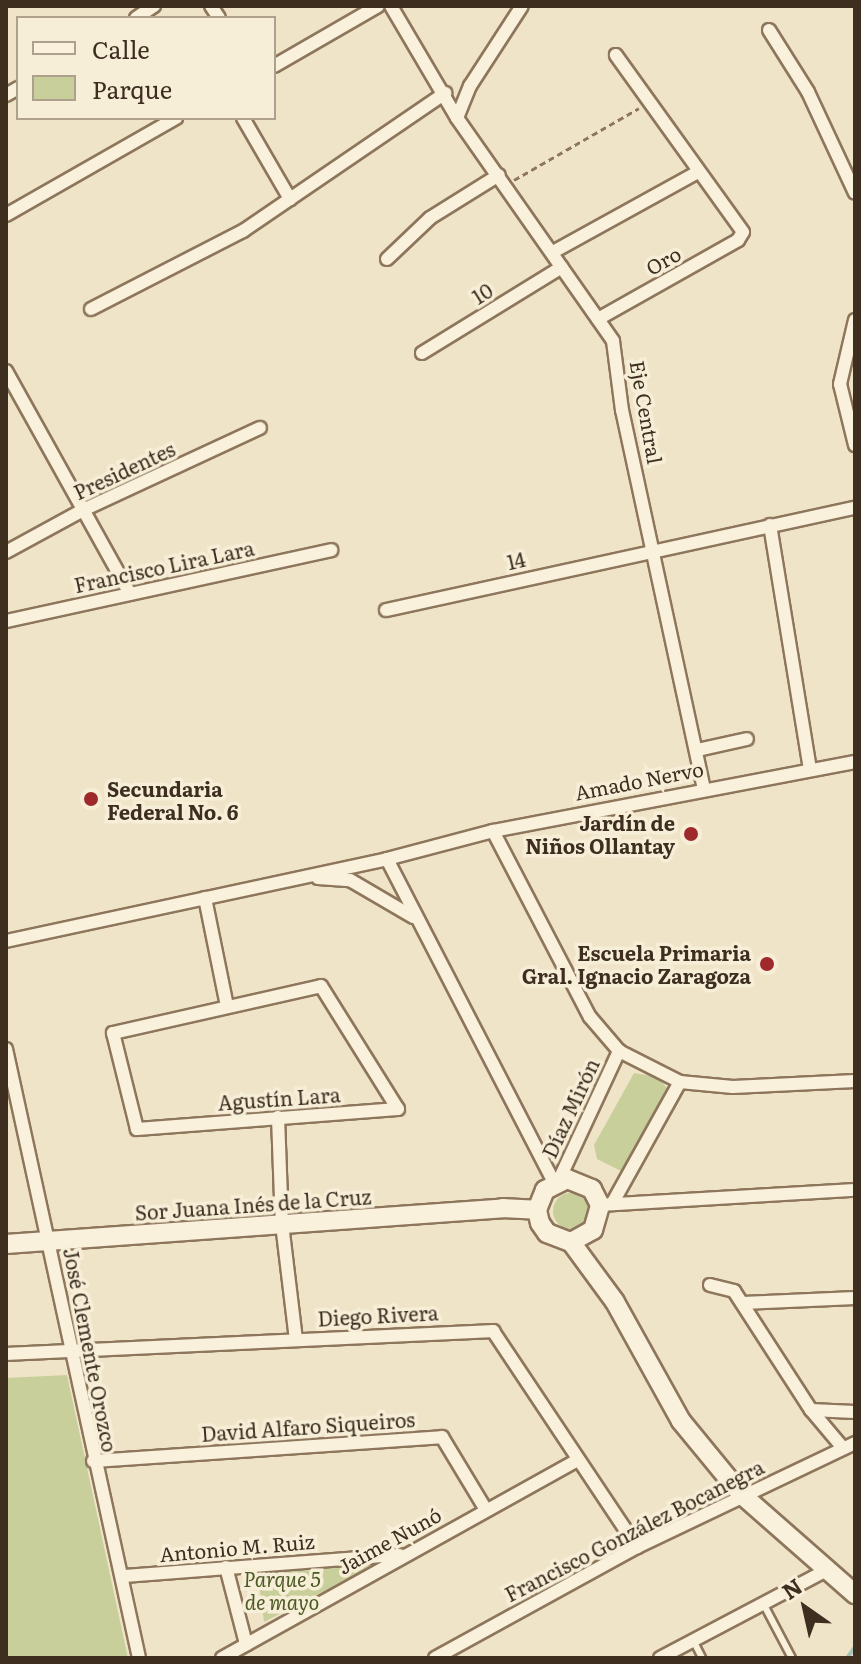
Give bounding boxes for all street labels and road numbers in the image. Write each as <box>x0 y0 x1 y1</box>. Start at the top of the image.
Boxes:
street label: Oro <box>641 241 685 279</box>
street label: 10 <box>467 278 497 308</box>
street label: Eje Central <box>626 358 668 466</box>
street label: Presidentes <box>70 436 178 504</box>
street label: Francisco Lira Lara <box>72 535 256 597</box>
street label: 14 <box>504 546 528 574</box>
street label: Amado Nervo <box>573 756 705 804</box>
street label: Díaz Mirón <box>537 1054 603 1162</box>
street label: Agustín Lara <box>217 1082 341 1114</box>
street label: Sor Juana Inés de la Cruz <box>134 1184 372 1224</box>
street label: José Clemente Orozco <box>59 1246 123 1454</box>
street label: Diego Rivera <box>317 1300 439 1330</box>
street label: David Alfaro Siqueiros <box>200 1407 416 1445</box>
street label: Francisco González Bocanegra <box>500 1454 768 1606</box>
street label: Jaime Nunó <box>333 1502 445 1578</box>
street label: Antonio M. Ruiz <box>159 1528 315 1566</box>

